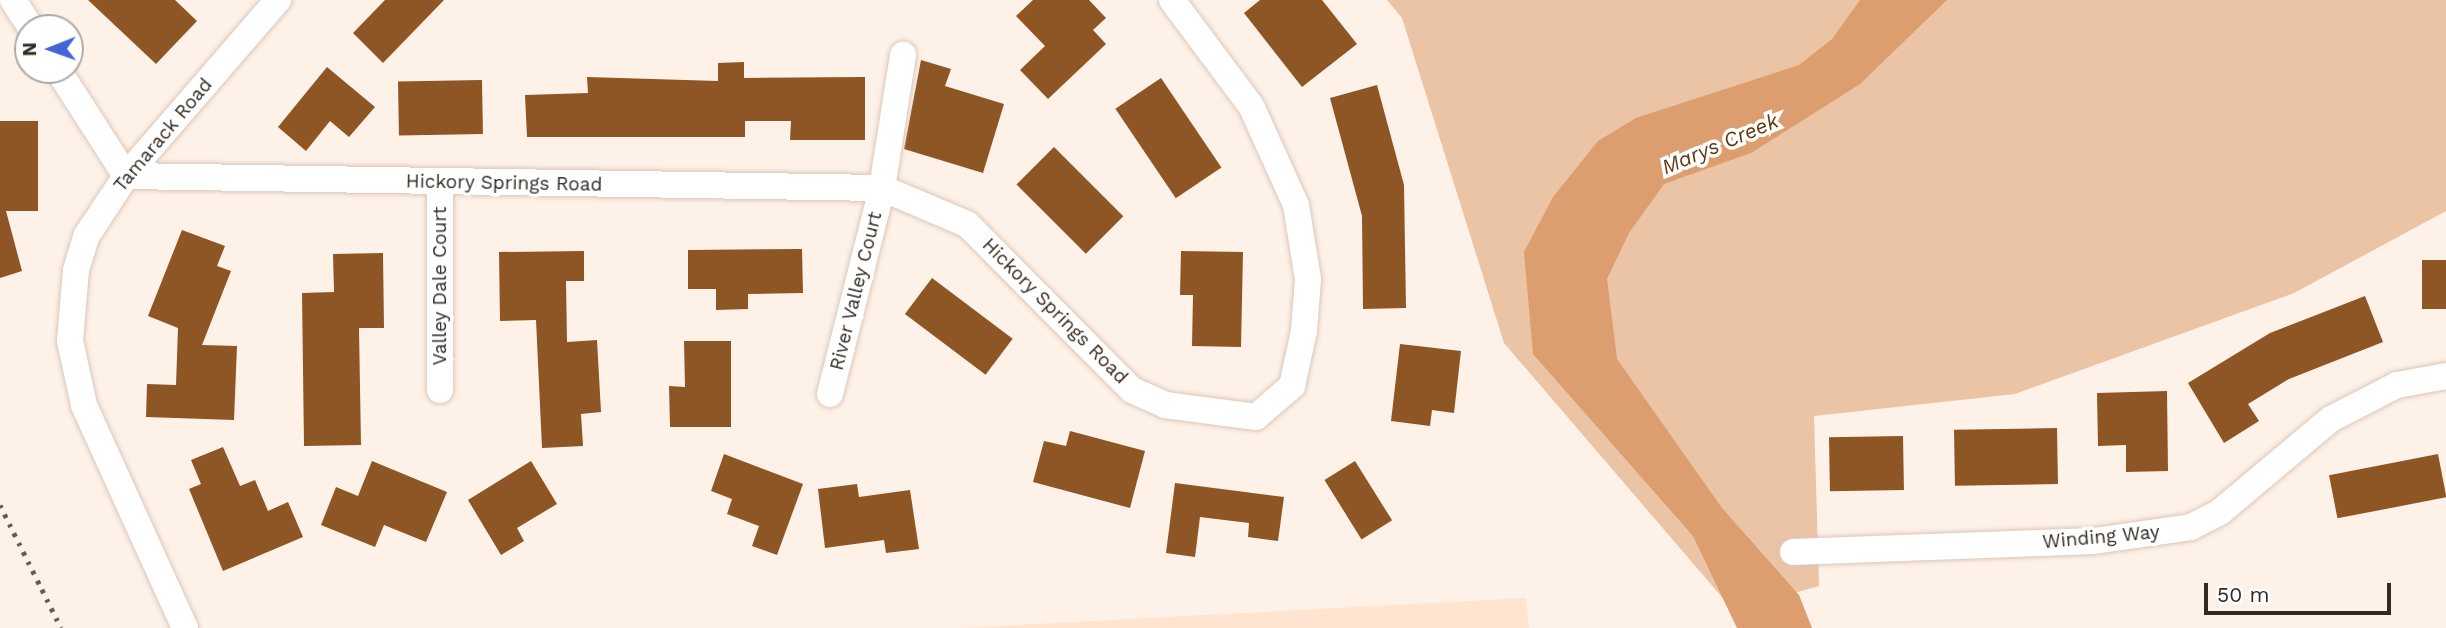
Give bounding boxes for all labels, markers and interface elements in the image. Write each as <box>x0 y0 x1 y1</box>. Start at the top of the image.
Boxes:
north arrow <box>14 14 84 84</box>
text: N <box>18 42 41 57</box>
street label: Tamarack Road <box>109 73 217 197</box>
water label: Marys Creek <box>1658 108 1782 180</box>
street label: Hickory Springs Road <box>405 170 603 196</box>
street label: Valley Dale Court <box>429 206 451 366</box>
street label: River Valley Court <box>825 209 887 373</box>
street label: Hickory Springs Road <box>977 233 1133 389</box>
street label: Winding Way <box>2041 521 2161 553</box>
scale bar <box>2208 568 2395 612</box>
text: 50 m <box>2217 582 2269 607</box>

